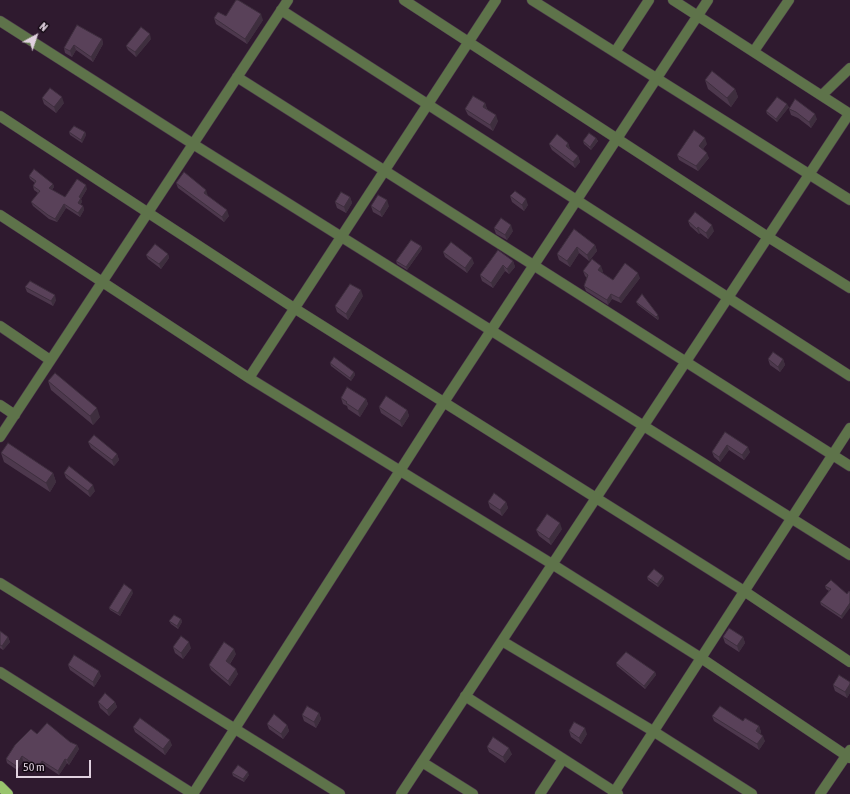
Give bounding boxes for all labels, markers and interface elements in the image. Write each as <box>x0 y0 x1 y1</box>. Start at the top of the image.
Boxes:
north arrow <box>16 16 56 56</box>
text: N <box>37 20 50 33</box>
scale bar <box>18 752 93 778</box>
text: 50 m <box>23 760 45 774</box>

